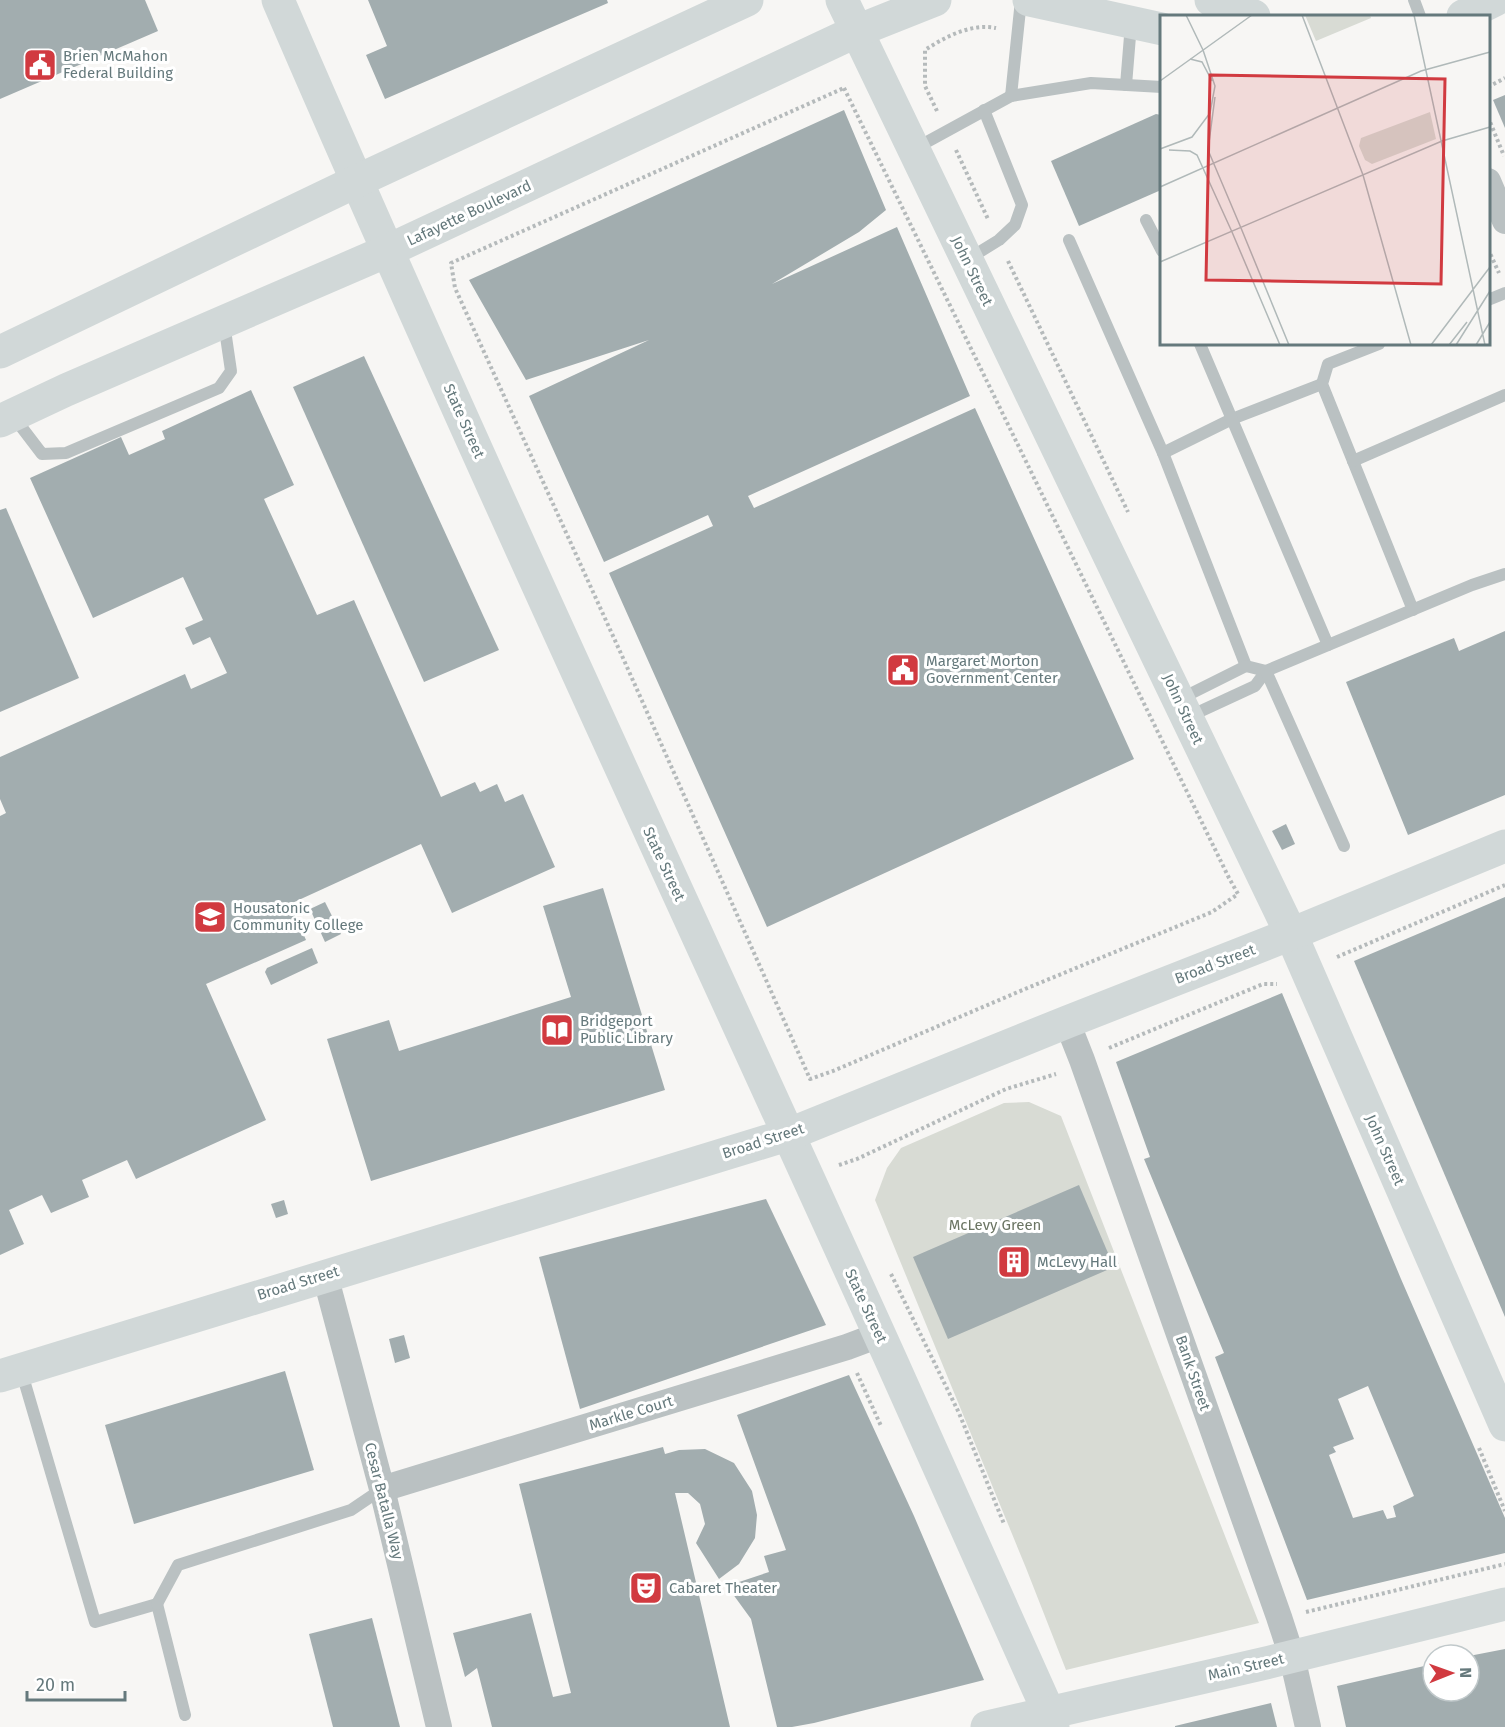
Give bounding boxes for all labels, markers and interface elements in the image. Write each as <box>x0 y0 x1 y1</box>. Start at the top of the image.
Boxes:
inset map <box>1160 15 1490 345</box>
public building icon: Brien McMahon Federal Building <box>22 47 58 83</box>
place label: Brien McMahon Federal Building <box>63 47 173 82</box>
street label: Lafayette Boulevard <box>404 176 534 250</box>
street label: John Street <box>947 233 997 309</box>
street label: State Street <box>440 381 489 462</box>
public building icon: Margaret Morton Government Center <box>885 652 921 688</box>
place label: Margaret Morton Government Center <box>926 652 1058 687</box>
street label: John Street <box>1159 671 1207 748</box>
street label: State Street <box>639 824 689 904</box>
school or university icon: Housatonic Community College <box>192 899 228 935</box>
place label: Housatonic Community College <box>233 899 364 934</box>
street label: Broad Street <box>1172 940 1258 988</box>
library icon: Bridgeport Public Library <box>539 1012 575 1048</box>
place label: Bridgeport Public Library <box>580 1012 674 1047</box>
street label: John Street <box>1361 1112 1409 1189</box>
street label: Broad Street <box>720 1119 807 1163</box>
park label: McLevy Green <box>949 1216 1041 1234</box>
building icon: McLevy Hall <box>996 1244 1032 1280</box>
place label: McLevy Hall <box>1037 1253 1117 1271</box>
street label: Broad Street <box>255 1262 342 1304</box>
street label: State Street <box>841 1266 891 1346</box>
street label: Bank Street <box>1172 1333 1214 1414</box>
street label: Markle Court <box>587 1392 676 1434</box>
street label: Cesar Batalla Way <box>361 1441 407 1562</box>
theatre icon: Cabaret Theater <box>628 1570 664 1606</box>
place label: Cabaret Theater <box>669 1579 777 1597</box>
north arrow <box>1421 1643 1481 1703</box>
street label: Main Street <box>1206 1649 1286 1684</box>
scale bar <box>27 1664 124 1702</box>
text: N <box>1456 1667 1475 1678</box>
text: 20 m <box>36 1674 75 1696</box>

